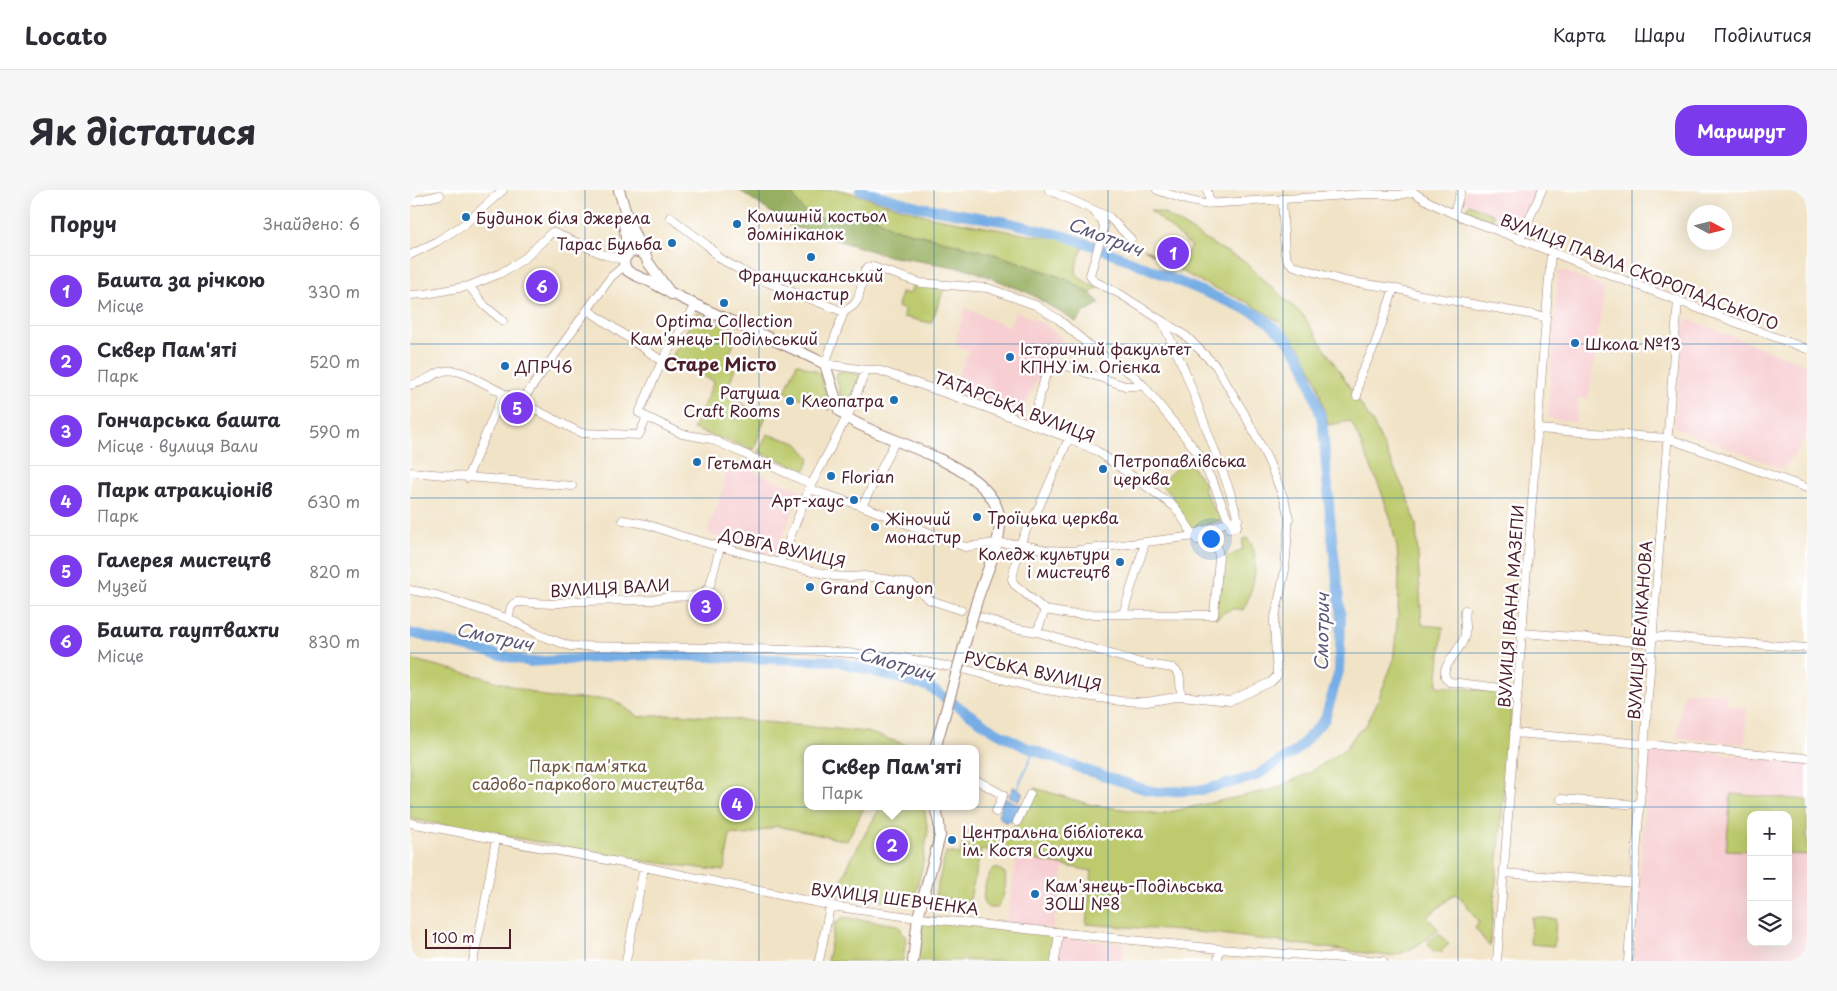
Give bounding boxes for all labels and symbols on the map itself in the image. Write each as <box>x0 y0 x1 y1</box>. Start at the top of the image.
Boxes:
place label: Колишній костьол домініканок <box>747 203 887 245</box>
place label: Будинок біля джерела <box>476 205 650 229</box>
north arrow <box>1687 205 1732 250</box>
street label: ВУЛИЦЯ ПАВЛА СКОРОПАДСЬКОГО <box>1497 207 1783 335</box>
water label: Смотрич <box>1065 209 1148 263</box>
marker: Будинок біля джерела <box>460 211 472 223</box>
marker: Колишній костьол домініканок <box>731 218 743 230</box>
place label: Тарас Бульба <box>556 231 662 255</box>
pin: 1 <box>1157 234 1189 272</box>
marker: Тарас Бульба <box>666 237 678 249</box>
marker: Францисканський монастир <box>805 251 817 263</box>
place label: Францисканський монастир <box>739 263 883 305</box>
pin: 6 <box>526 267 558 305</box>
marker: Optima Collection Кам'янець-Подільський <box>718 297 730 309</box>
place label: Optima Collection Кам'янець-Подільський <box>630 308 818 350</box>
place label: Школа №13 <box>1585 331 1681 355</box>
place label: Історичний факультет КПНУ ім. Огієнка <box>1020 336 1192 378</box>
marker: Школа №13 <box>1569 337 1581 349</box>
district label: Старе Місто <box>664 350 777 377</box>
marker: Історичний факультет КПНУ ім. Огієнка <box>1004 351 1016 363</box>
place label: ДПРЧ6 <box>514 354 572 378</box>
marker: ДПРЧ6 <box>499 360 511 372</box>
street label: ТАТАРСЬКА ВУЛИЦЯ <box>931 364 1099 448</box>
place label: Ратуша Craft Rooms <box>683 380 780 422</box>
place label: Клеопатра <box>801 388 884 412</box>
pin: 5 <box>501 389 533 427</box>
marker: Клеопатра <box>888 394 900 406</box>
marker: Ратуша Craft Rooms <box>784 395 796 407</box>
place label: Петропавлівська церква <box>1113 448 1246 490</box>
place label: Гетьман <box>707 450 772 474</box>
marker: Гетьман <box>691 456 703 468</box>
marker: Петропавлівська церква <box>1097 463 1109 475</box>
place label: Florian <box>841 464 894 488</box>
marker: Florian <box>825 470 837 482</box>
place label: Арт-хаус <box>771 488 844 512</box>
marker: Арт-хаус <box>848 494 860 506</box>
street label: ВУЛИЦЯ ІВАНА МАЗЕПИ <box>1491 504 1529 708</box>
place label: Троїцька церква <box>987 505 1119 529</box>
place label: Жіночий монастир <box>885 506 961 548</box>
marker: Троїцька церква <box>971 511 983 523</box>
street label: ДОВГА ВУЛИЦЯ <box>717 521 848 573</box>
marker: Жіночий монастир <box>869 521 881 533</box>
your location <box>1198 526 1224 552</box>
street label: ВУЛИЦЯ ВЕЛІКАНОВА <box>1621 539 1657 720</box>
place label: Коледж культури і мистецтв <box>978 541 1110 583</box>
marker: Коледж культури і мистецтв <box>1114 556 1126 568</box>
street label: ВУЛИЦЯ ВАЛИ <box>549 572 671 602</box>
place label: Grand Canyon <box>820 575 933 599</box>
marker: Grand Canyon <box>804 581 816 593</box>
pin: 3 <box>690 587 722 625</box>
water label: Смотрич <box>1307 592 1335 671</box>
water label: Смотрич <box>454 615 537 658</box>
water label: Смотрич <box>856 639 939 688</box>
street label: РУСЬКА ВУЛИЦЯ <box>962 644 1104 696</box>
park label: Парк пам'ятка садово-паркового мистецтва <box>472 753 704 795</box>
pin: 4 <box>721 785 753 823</box>
place label: Центральна бібліотека ім. Костя Солухи <box>962 819 1143 861</box>
pin: 2 <box>876 826 908 864</box>
marker: Центральна бібліотека ім. Костя Солухи <box>946 834 958 846</box>
place label: Кам'янець-Подільська ЗОШ №8 <box>1045 873 1223 915</box>
street label: ВУЛИЦЯ ШЕВЧЕНКА <box>810 876 980 920</box>
marker: Кам'янець-Подільська ЗОШ №8 <box>1029 888 1041 900</box>
scale bar <box>425 926 511 949</box>

